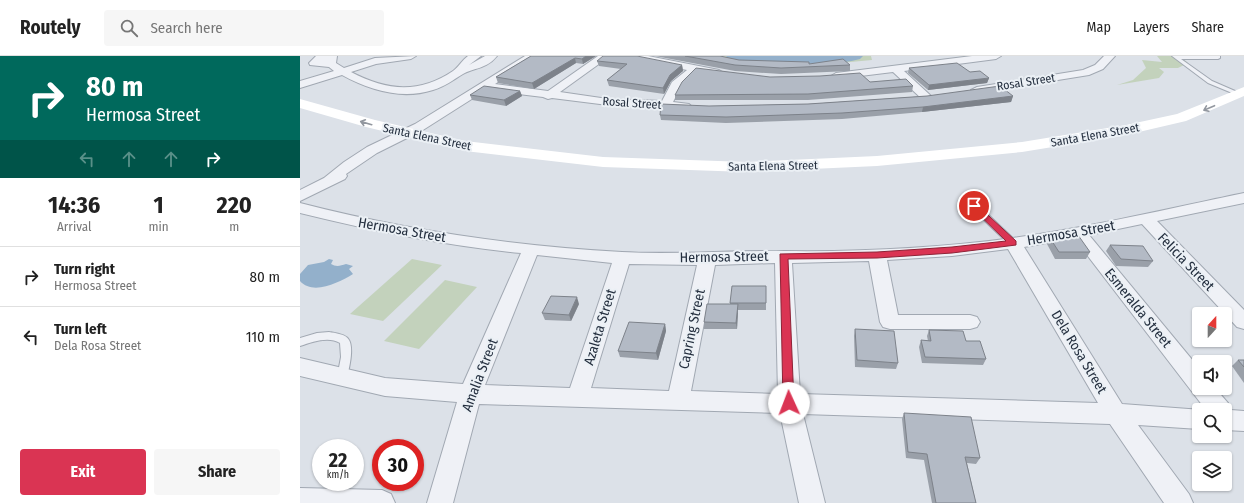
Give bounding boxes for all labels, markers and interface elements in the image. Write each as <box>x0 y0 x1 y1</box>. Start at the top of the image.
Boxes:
search box <box>104 10 384 46</box>
text: Routely <box>20 16 80 39</box>
icon: search <box>118 17 140 39</box>
text: Search here <box>150 19 223 37</box>
text: Map <box>1087 19 1111 36</box>
text: Layers <box>1133 19 1169 36</box>
text: Share <box>1191 19 1224 36</box>
text: 80 m <box>86 70 143 103</box>
street label: Rosal Street <box>996 70 1056 94</box>
icon: right <box>20 72 72 124</box>
street label: Rosal Street <box>602 94 662 112</box>
text: Hermosa Street <box>86 104 200 126</box>
one-way arrow <box>1203 104 1215 112</box>
one-way arrow <box>359 118 372 126</box>
street label: Santa Elena Street <box>1050 120 1141 150</box>
street label: Santa Elena Street <box>382 121 472 153</box>
icon: left <box>76 148 98 170</box>
icon: ahead <box>118 148 140 170</box>
icon: ahead <box>160 148 182 170</box>
icon: right <box>202 148 224 170</box>
street label: Santa Elena Street <box>728 158 818 174</box>
pin <box>957 189 991 223</box>
text: 14:36 <box>48 191 100 219</box>
text: 1 <box>153 191 164 219</box>
text: 220 <box>217 191 252 219</box>
icon: arrive <box>963 195 985 217</box>
street label: Hermosa Street <box>357 214 448 246</box>
street label: Hermosa Street <box>1026 217 1117 249</box>
text: Arrival <box>57 219 91 234</box>
text: min <box>148 219 169 234</box>
text: m <box>229 219 239 234</box>
street label: Felicia Street <box>1154 230 1218 295</box>
street label: Hermosa Street <box>679 248 769 266</box>
text: Turn right <box>54 260 115 278</box>
street label: Esmeralda Street <box>1101 265 1175 351</box>
icon: right <box>20 266 42 288</box>
text: 80 m <box>250 268 280 286</box>
text: Hermosa Street <box>54 278 137 293</box>
street label: Azaleta Street <box>580 286 620 367</box>
street label: Capring Street <box>675 287 709 371</box>
street label: Dela Rosa Street <box>1047 307 1111 397</box>
north arrow <box>1192 307 1232 347</box>
map controls <box>1192 307 1232 491</box>
text: Turn left <box>54 320 107 338</box>
icon: left <box>20 326 42 348</box>
text: 110 m <box>246 328 280 346</box>
street label: Amalia Street <box>458 336 502 414</box>
text: Dela Rosa Street <box>54 338 141 353</box>
button: sound <box>1192 355 1232 395</box>
position arrow <box>768 382 810 424</box>
button: search <box>1192 403 1232 443</box>
speed limit sign: 30 <box>372 439 424 491</box>
text: 22 <box>329 448 347 472</box>
button: Exit <box>20 449 146 495</box>
button: Share <box>154 449 280 495</box>
button: layers <box>1192 451 1232 491</box>
text: km/h <box>327 469 349 481</box>

